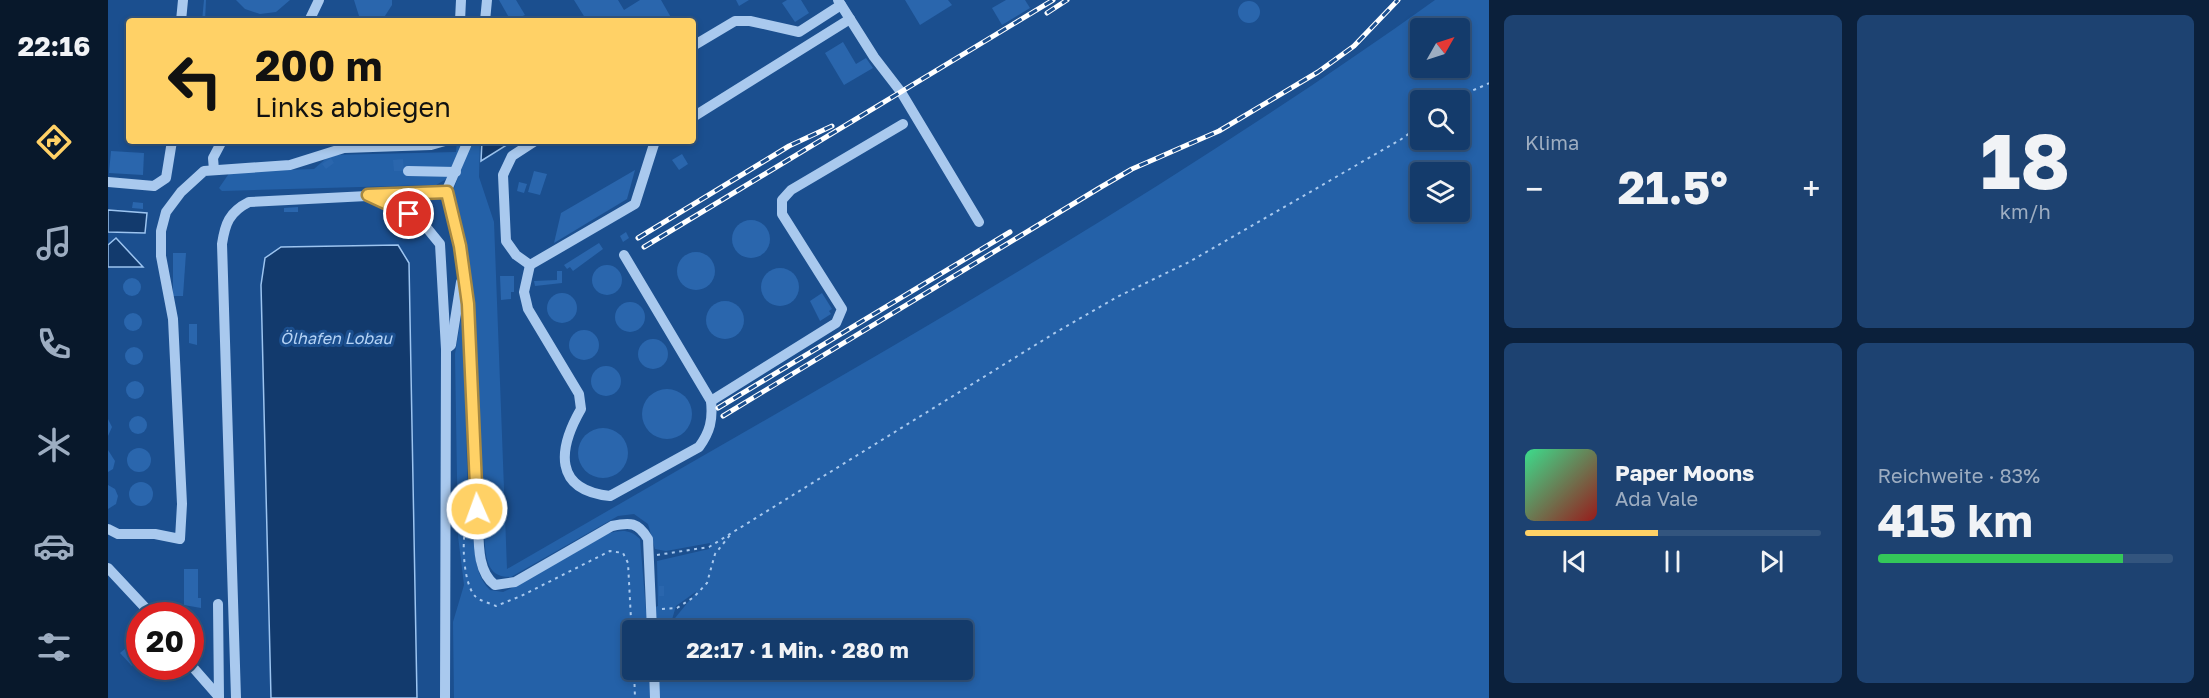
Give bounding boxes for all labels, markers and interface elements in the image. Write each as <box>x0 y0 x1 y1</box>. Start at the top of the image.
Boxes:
north arrow <box>1410 18 1470 78</box>
map controls <box>1410 18 1470 222</box>
text: 22:16 <box>18 30 90 62</box>
text: 200 m <box>255 40 382 90</box>
icon: left <box>156 42 234 120</box>
button: search <box>1410 90 1470 150</box>
text: Links abbiegen <box>255 91 451 123</box>
text: 18 <box>1980 113 2070 206</box>
icon: directions <box>33 121 75 163</box>
text: Klima <box>1525 130 1579 154</box>
text: 21.5° <box>1618 160 1728 214</box>
button: layers <box>1410 162 1470 222</box>
text: − <box>1525 169 1543 208</box>
text: + <box>1802 169 1821 208</box>
pin <box>383 188 434 239</box>
icon: arrive <box>392 197 425 230</box>
text: km/h <box>2000 199 2051 223</box>
icon: music <box>33 222 75 264</box>
icon: phone <box>33 323 75 365</box>
water label: Ölhafen Lobau <box>280 328 393 348</box>
icon: climate <box>33 424 75 466</box>
text: Paper Moons <box>1615 459 1754 486</box>
text: Reichweite · 83% <box>1878 463 2040 487</box>
position arrow <box>445 477 509 541</box>
text: Ada Vale <box>1615 486 1698 510</box>
text: 415 km <box>1878 493 2033 547</box>
icon: car <box>33 525 75 567</box>
icon: previous <box>1558 545 1591 578</box>
icon: pause <box>1656 545 1689 578</box>
icon: next <box>1755 545 1788 578</box>
speed limit sign: 20 <box>126 602 204 680</box>
icon: filters <box>33 626 75 668</box>
text: 22:17 · 1 Min. · 280 m <box>686 636 909 663</box>

